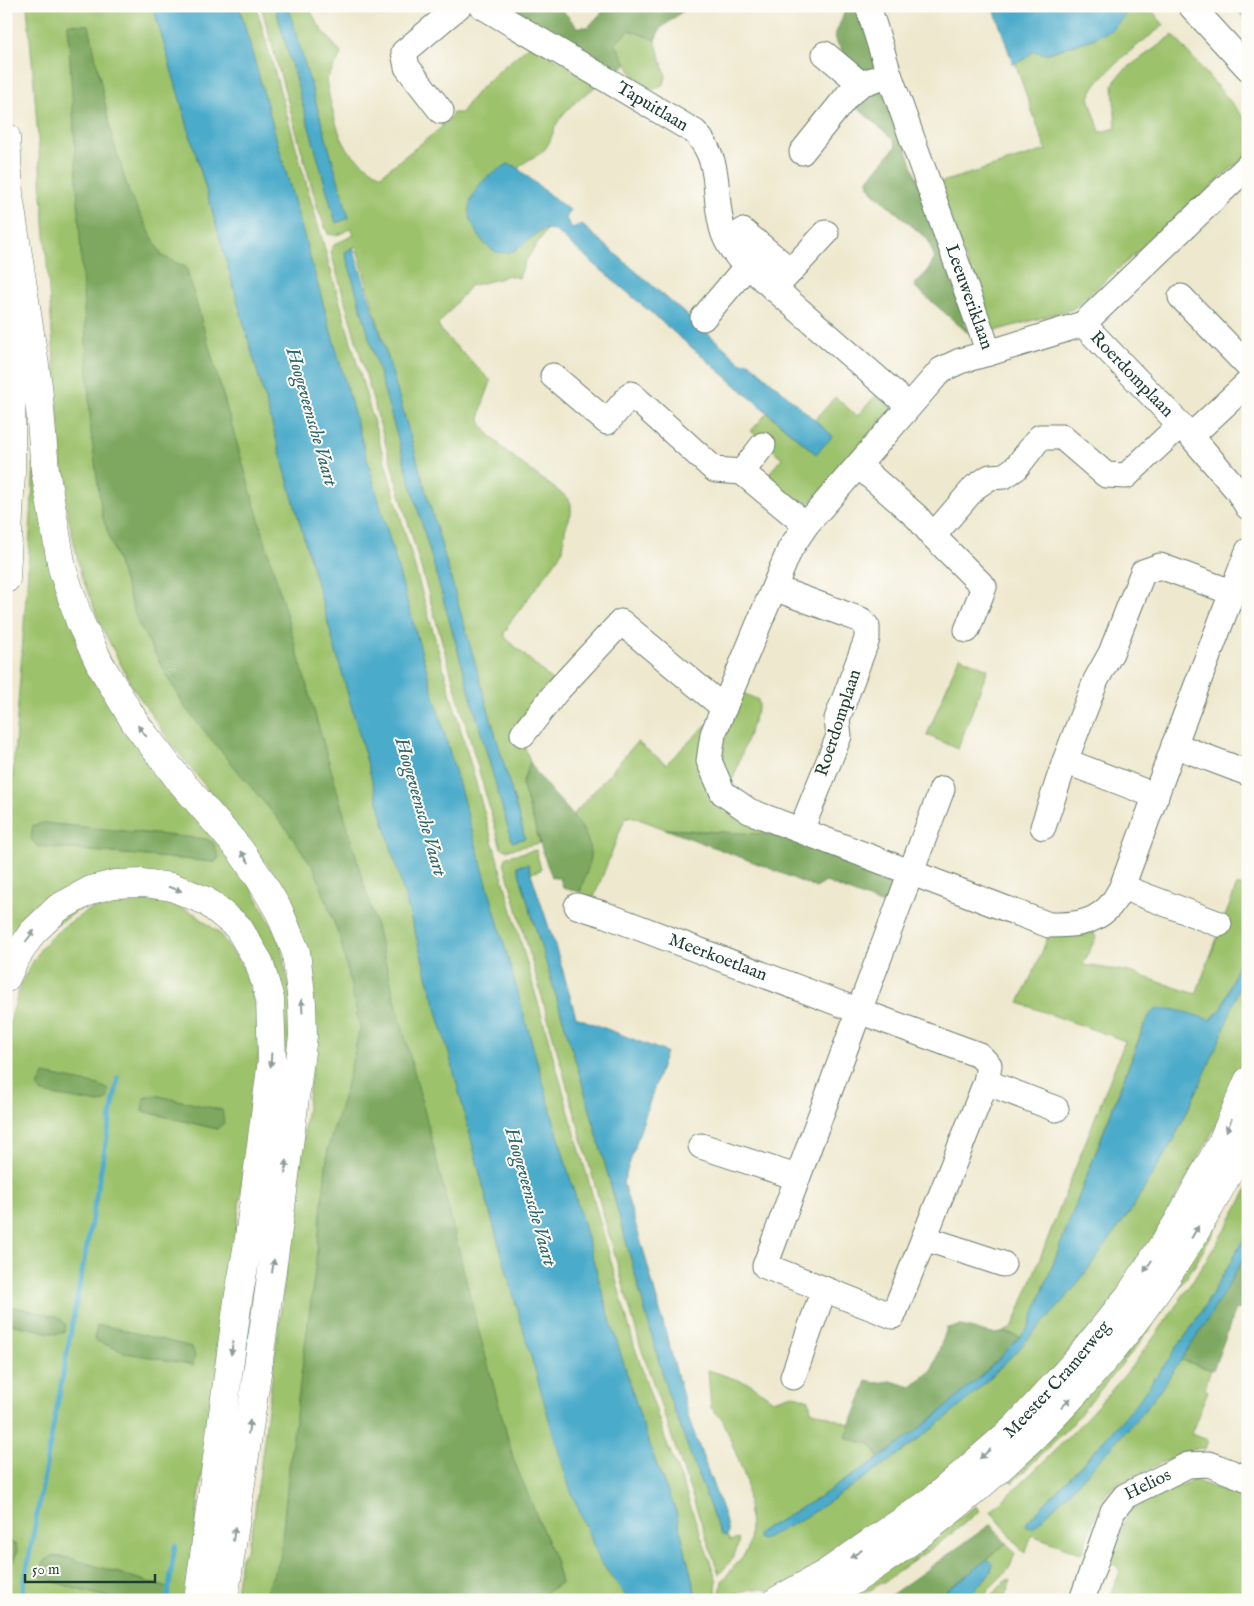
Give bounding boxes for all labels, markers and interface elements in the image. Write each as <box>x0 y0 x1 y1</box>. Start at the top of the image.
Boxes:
street label: Tapuitlaan <box>612 77 693 137</box>
street label: Leeuweriklaan <box>940 241 998 353</box>
street label: Roerdomplaan <box>1085 326 1179 423</box>
water label: Hoogeveensche Vaart <box>279 344 342 490</box>
street label: Roerdomplaan <box>811 666 867 779</box>
one-way arrow <box>136 725 147 738</box>
water label: Hoogeveensche Vaart <box>388 734 451 880</box>
one-way arrow <box>240 850 250 863</box>
one-way arrow <box>168 885 183 893</box>
street label: Meerkoetlaan <box>665 928 771 987</box>
one-way arrow <box>25 930 36 943</box>
one-way arrow <box>298 997 306 1013</box>
one-way arrow <box>267 1052 275 1068</box>
one-way arrow <box>1224 1118 1232 1132</box>
water label: Hoogeveensche Vaart <box>498 1124 561 1270</box>
one-way arrow <box>282 1159 290 1175</box>
one-way arrow <box>1190 1225 1199 1238</box>
one-way arrow <box>269 1258 277 1274</box>
one-way arrow <box>1144 1260 1153 1273</box>
street label: Meester Cramerweg <box>999 1316 1116 1444</box>
one-way arrow <box>228 1341 236 1357</box>
one-way arrow <box>1060 1398 1072 1410</box>
one-way arrow <box>246 1419 254 1435</box>
one-way arrow <box>978 1449 991 1460</box>
street label: Helios <box>1121 1464 1175 1506</box>
one-way arrow <box>230 1526 238 1542</box>
one-way arrow <box>850 1549 863 1558</box>
scale bar <box>25 1551 155 1583</box>
text: 50 m <box>32 1560 60 1579</box>

